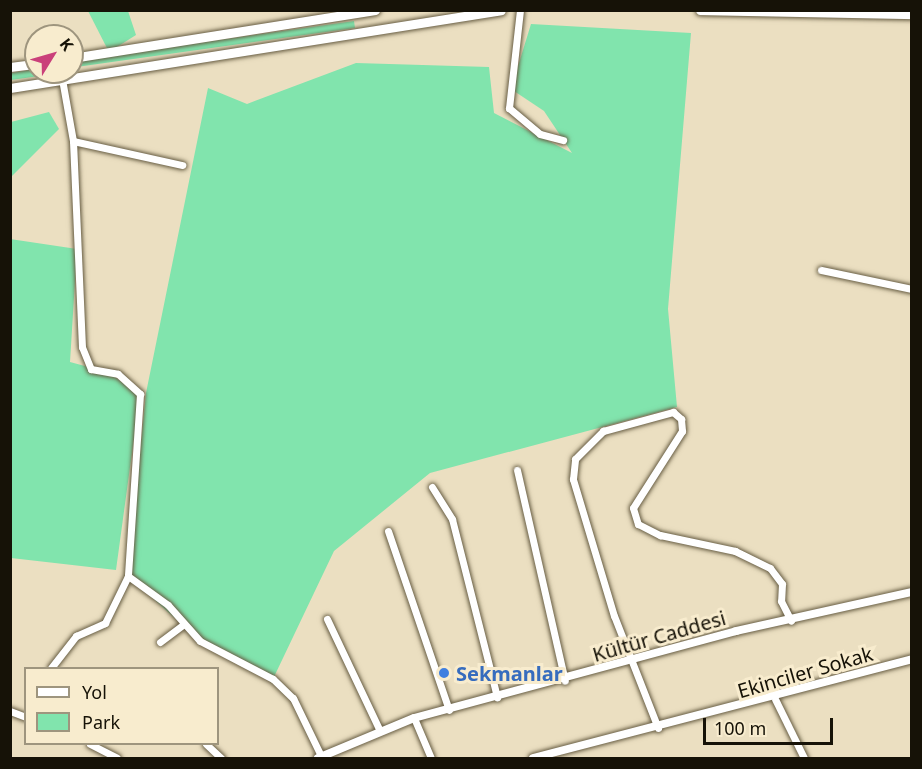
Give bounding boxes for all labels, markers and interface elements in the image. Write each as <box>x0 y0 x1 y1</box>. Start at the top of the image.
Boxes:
north arrow <box>24 24 84 84</box>
text: K <box>55 34 79 55</box>
street label: Kültür Caddesi <box>590 606 728 666</box>
street label: Ekinciler Sokak <box>735 641 875 703</box>
place label: Sekmanlar <box>456 661 563 685</box>
marker: Sekmanlar <box>437 666 451 680</box>
legend <box>24 667 219 745</box>
text: Yol <box>82 680 107 704</box>
scale bar <box>706 706 836 744</box>
text: Park <box>82 710 120 734</box>
text: 100 m <box>714 716 766 740</box>

